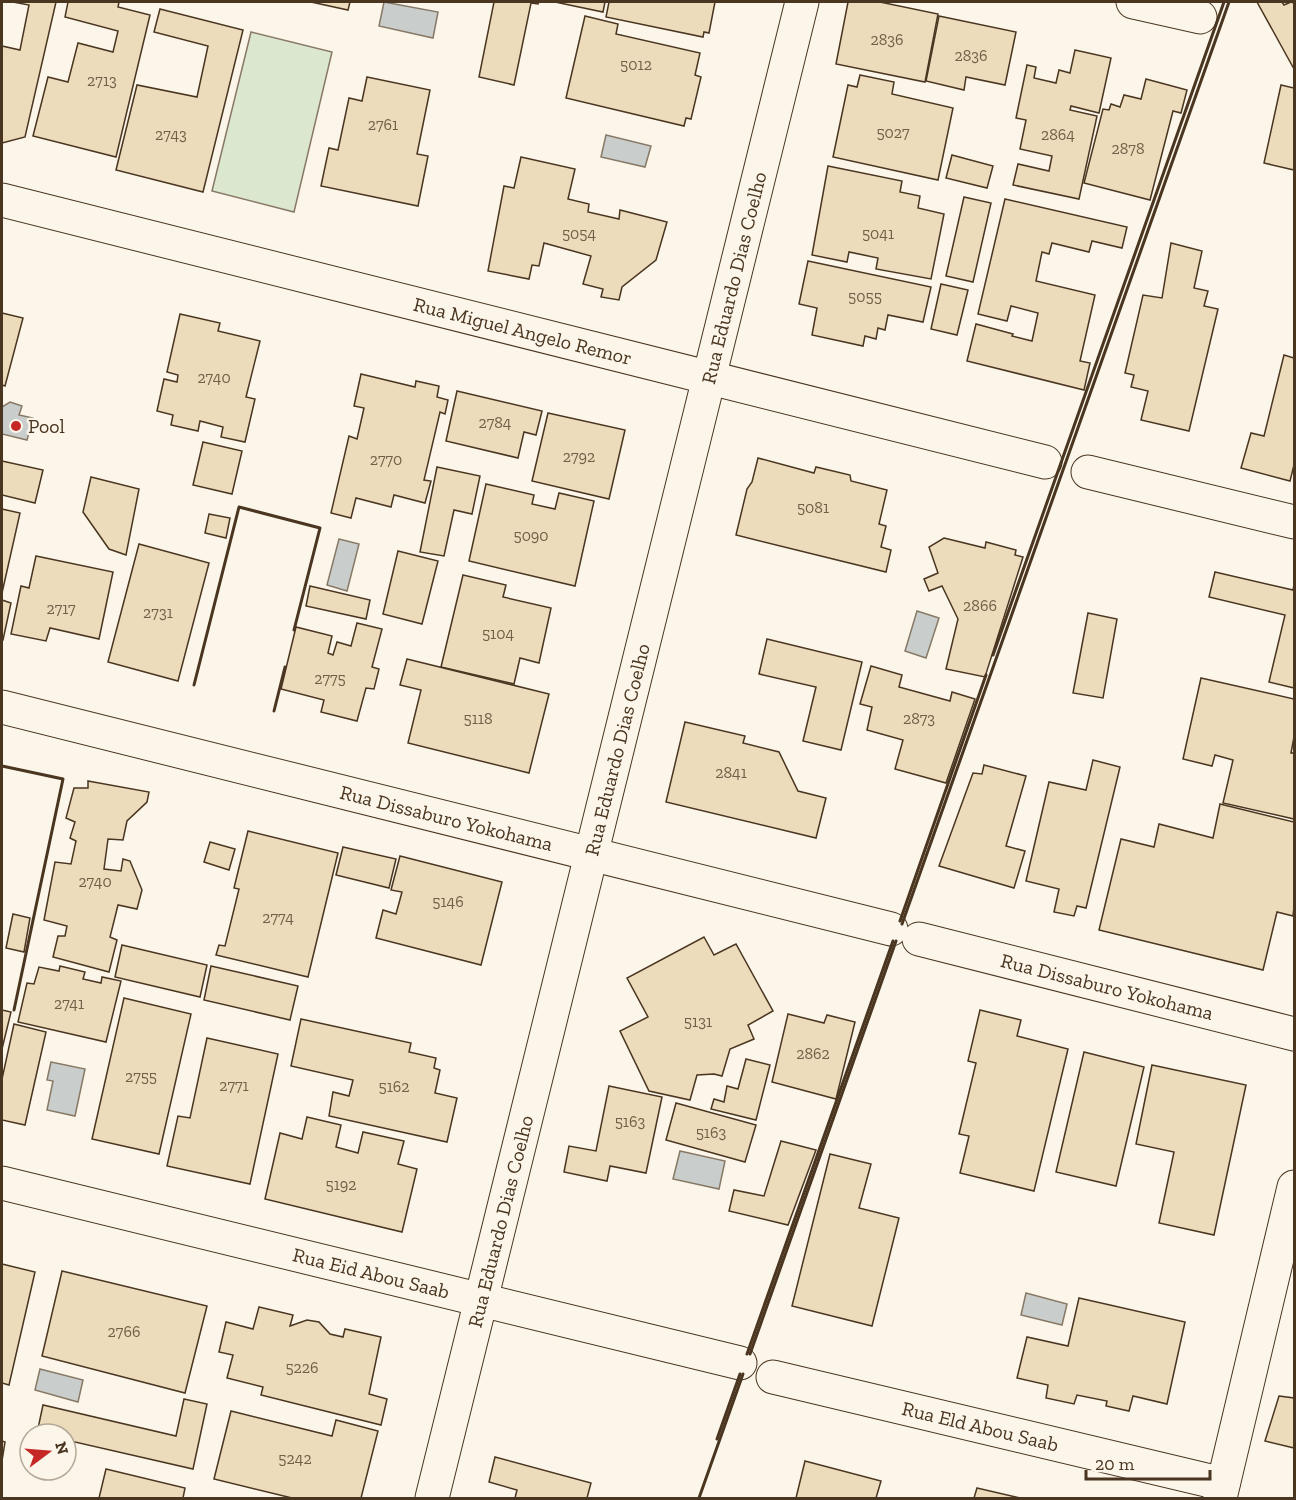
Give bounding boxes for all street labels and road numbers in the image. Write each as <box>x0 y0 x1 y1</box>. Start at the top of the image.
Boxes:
street label: Rua Eduardo Dias Coelho <box>696 169 772 386</box>
street label: Rua Miguel Angelo Remor <box>411 292 635 370</box>
street label: Rua Eduardo Dias Coelho <box>579 641 655 858</box>
street label: Rua Dissaburo Yokohama <box>338 780 555 856</box>
street label: Rua Dissaburo Yokohama <box>998 948 1216 1025</box>
street label: Rua Eduardo Dias Coelho <box>463 1113 538 1330</box>
street label: Rua Eid Abou Saab <box>290 1242 452 1304</box>
street label: Rua Eld Abou Saab <box>900 1396 1061 1456</box>

